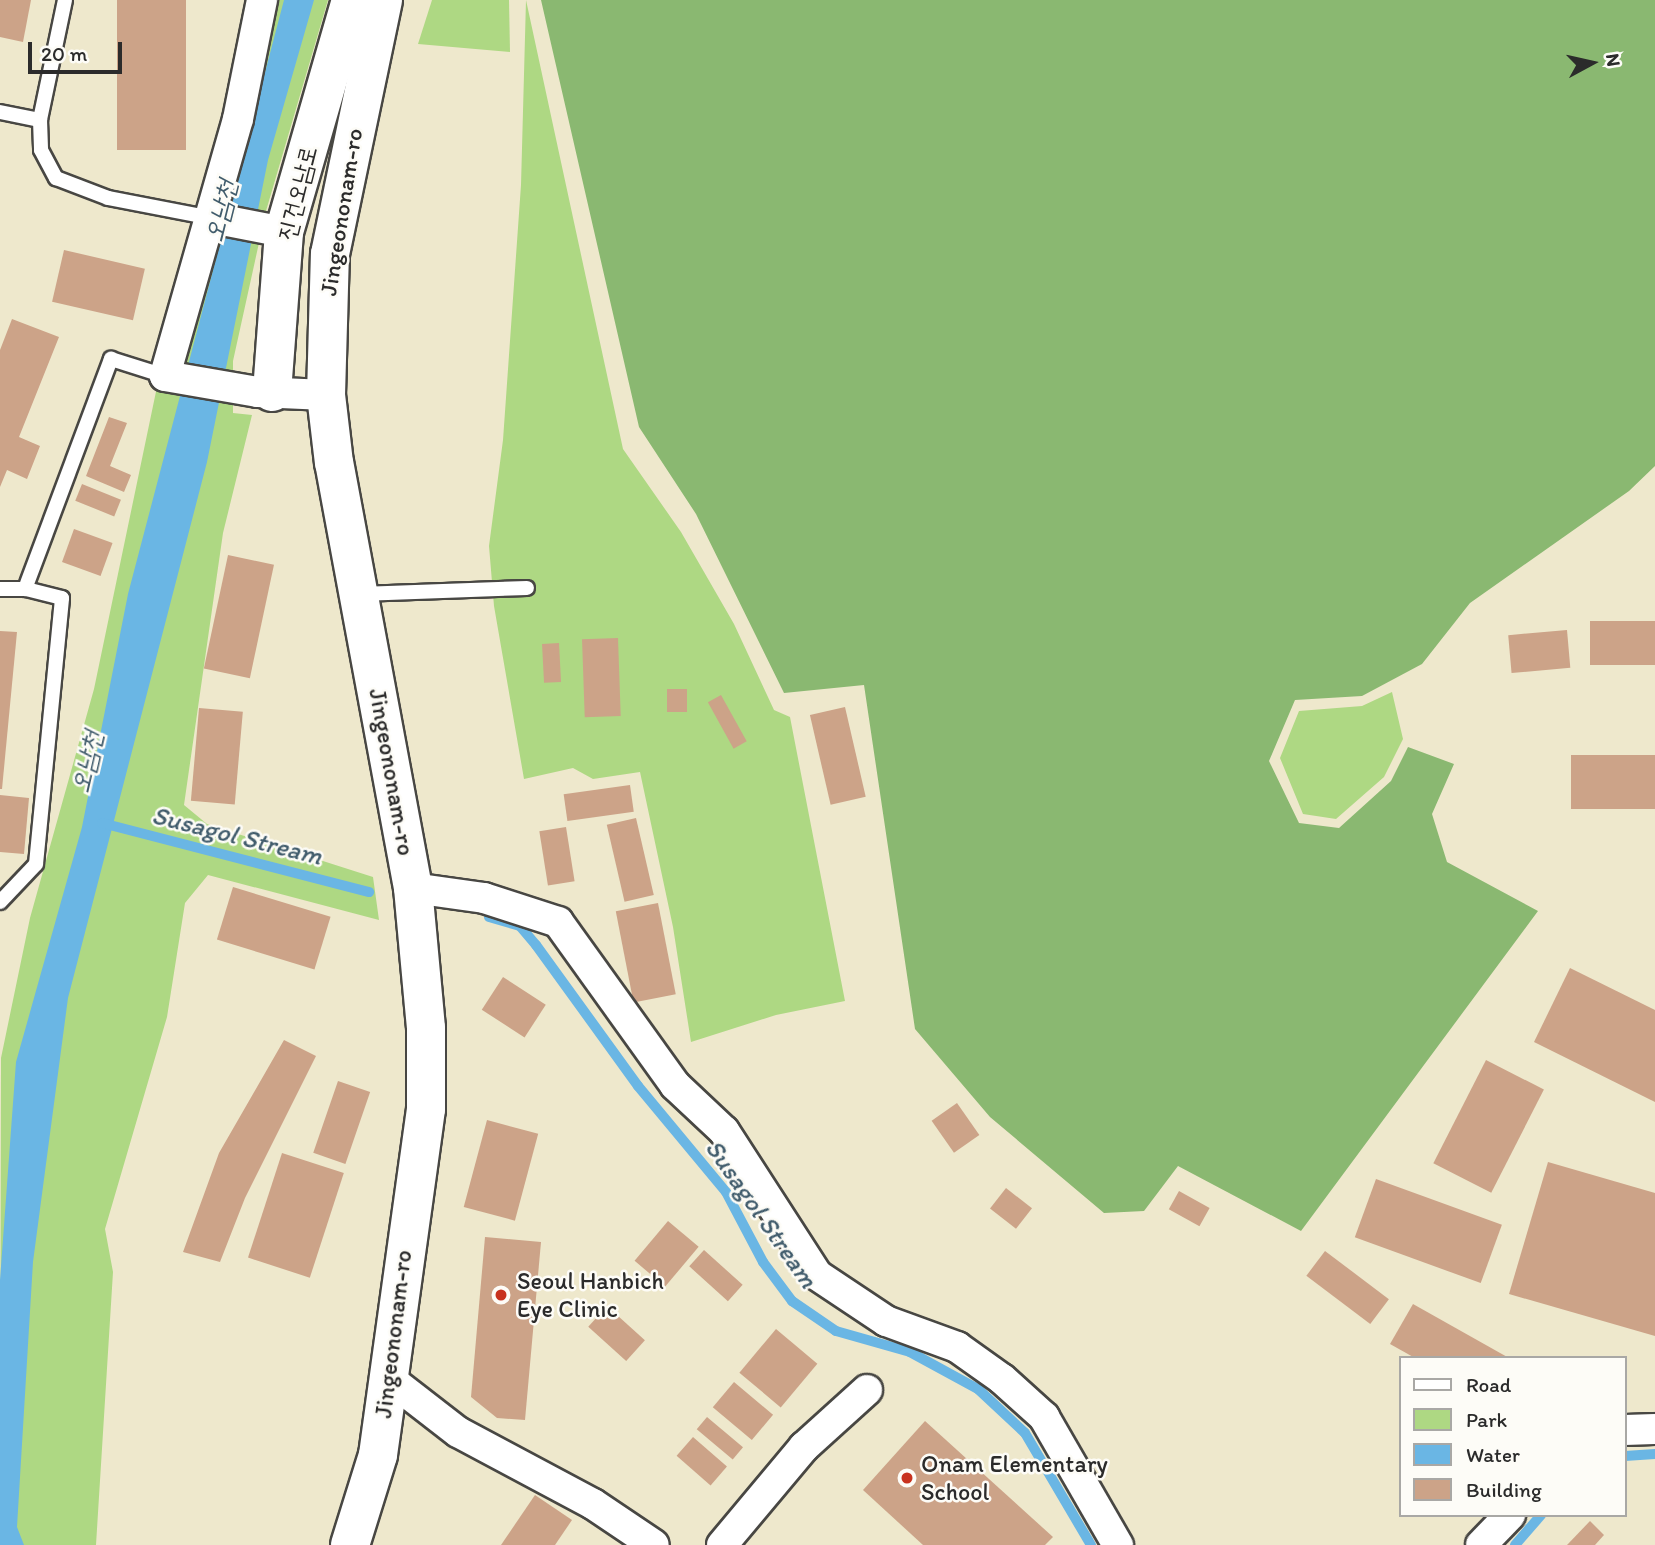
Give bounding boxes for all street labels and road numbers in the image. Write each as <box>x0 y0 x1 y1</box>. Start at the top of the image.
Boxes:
street label: Jingeononam-ro <box>314 126 368 298</box>
street label: 진건오남로 <box>271 143 323 243</box>
street label: Jingeononam-ro <box>363 686 421 858</box>
street label: Jingeononam-ro <box>368 1248 418 1420</box>

